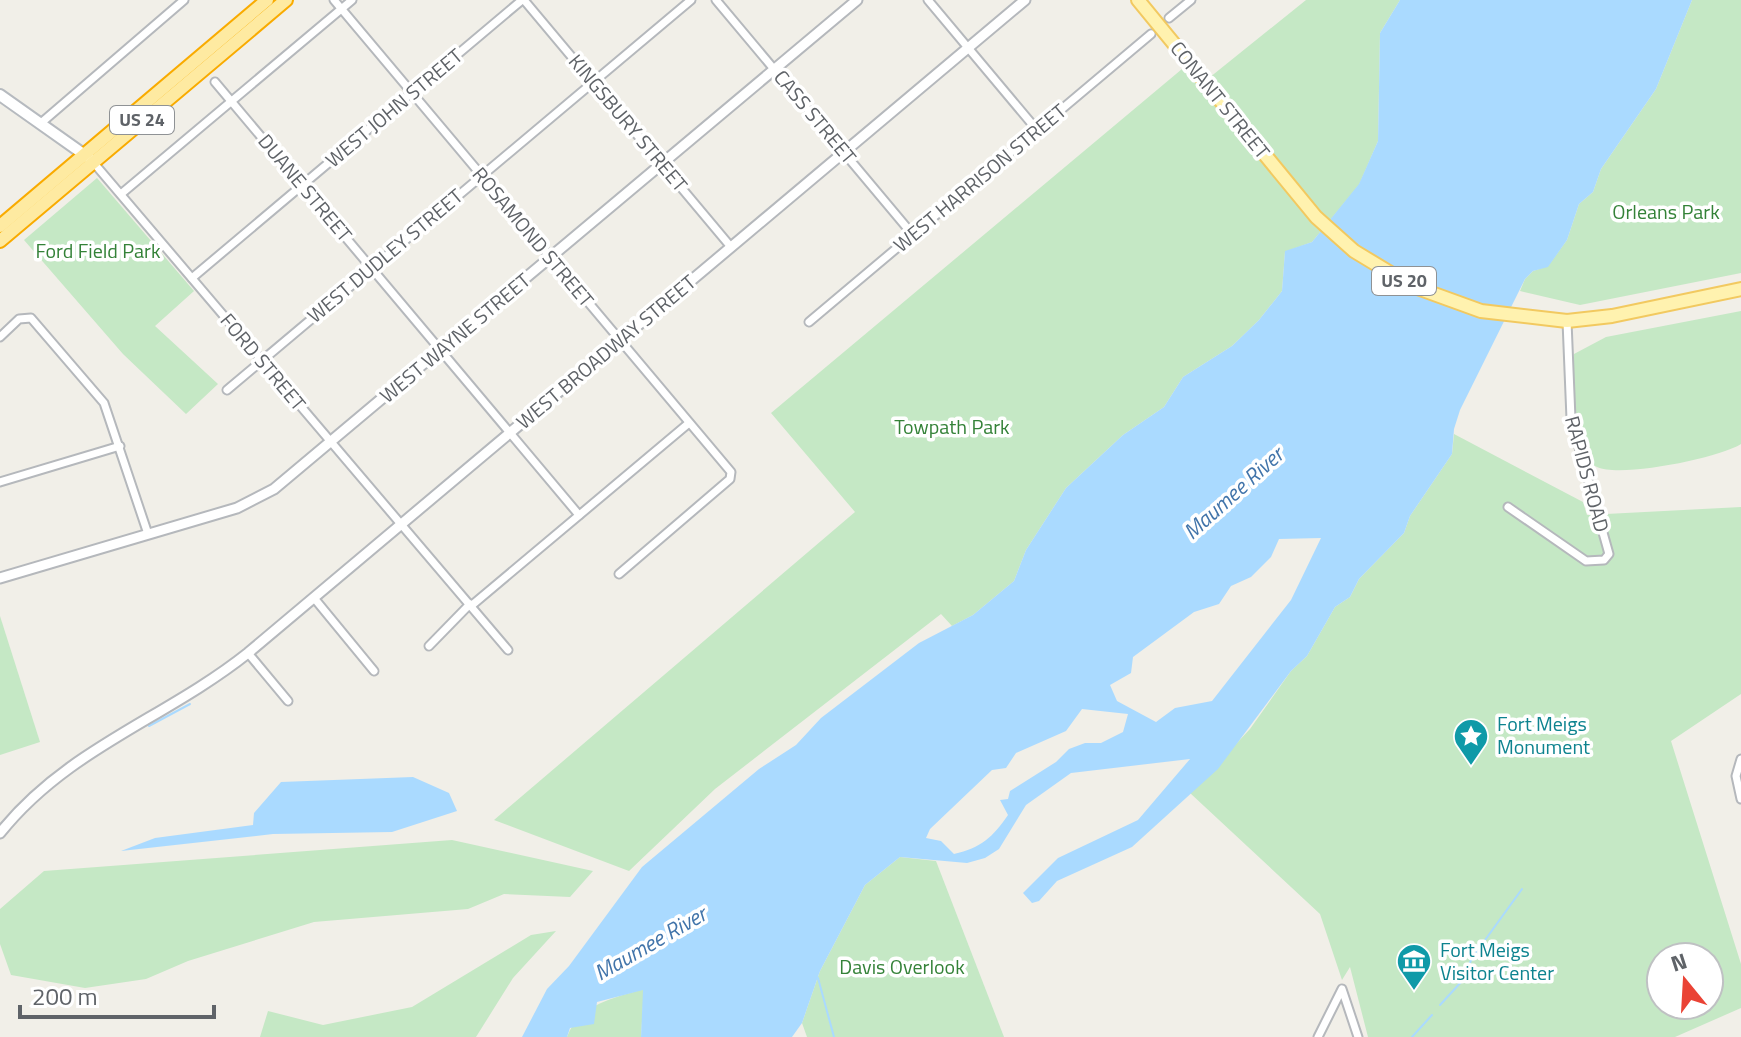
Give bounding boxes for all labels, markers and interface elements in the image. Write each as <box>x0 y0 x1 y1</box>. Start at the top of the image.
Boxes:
street label: CONANT STREET <box>1163 34 1278 166</box>
street label: WEST JOHN STREET <box>318 40 470 175</box>
street label: KINGSBURY STREET <box>561 47 696 199</box>
street label: CASS STREET <box>767 63 865 171</box>
street label: WEST HARRISON STREET <box>886 95 1073 259</box>
road number: US 24 <box>110 106 174 134</box>
street label: DUANE STREET <box>251 127 360 249</box>
street label: ROSAMOND STREET <box>465 160 602 314</box>
street label: WEST DUDLEY STREET <box>300 181 470 330</box>
park label: Orleans Park <box>1612 196 1720 227</box>
park label: Ford Field Park <box>35 235 161 266</box>
street label: WEST WAYNE STREET <box>372 265 537 410</box>
street label: WEST BROADWAY STREET <box>509 267 703 436</box>
road number: US 20 <box>1372 267 1436 295</box>
street label: FORD STREET <box>213 306 314 418</box>
park label: Towpath Park <box>894 411 1010 442</box>
street label: RAPIDS ROAD <box>1557 412 1618 535</box>
water label: Maumee River <box>1175 437 1293 547</box>
place label: Fort Meigs Monument <box>1497 708 1590 762</box>
place icon: Fort Meigs Monument <box>1452 717 1490 767</box>
water label: Maumee River <box>587 896 715 989</box>
place label: Fort Meigs Visitor Center <box>1440 934 1554 988</box>
north arrow <box>1645 941 1725 1021</box>
museum icon: Fort Meigs Visitor Center <box>1395 942 1433 992</box>
text: N <box>1666 943 1691 981</box>
park label: Davis Overlook <box>839 951 965 982</box>
scale bar <box>20 969 214 1019</box>
text: 200 m <box>32 978 98 1014</box>

